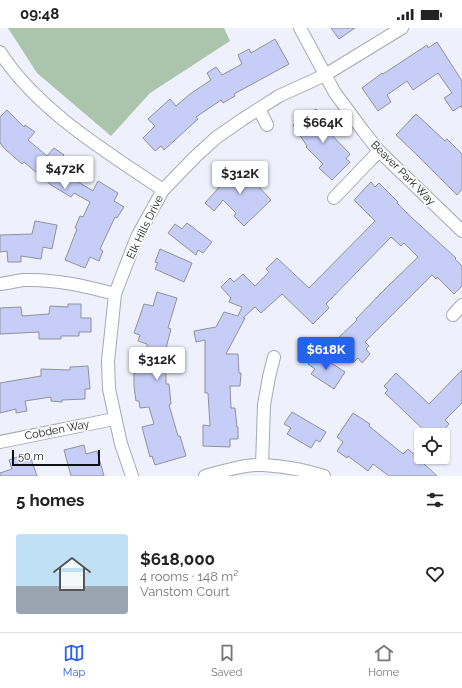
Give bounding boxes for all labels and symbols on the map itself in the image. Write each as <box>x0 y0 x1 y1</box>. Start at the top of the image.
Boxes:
pin: $664K <box>295 110 351 144</box>
street label: Beaver Park Way <box>368 138 438 208</box>
pin: $472K <box>37 156 93 190</box>
pin: $312K <box>212 161 268 195</box>
street label: Elk Hills Drive <box>124 193 166 261</box>
pin: $618K <box>298 337 354 371</box>
pin: $312K <box>129 347 185 381</box>
street label: Cobden Way <box>23 417 91 443</box>
scale bar <box>12 448 100 467</box>

